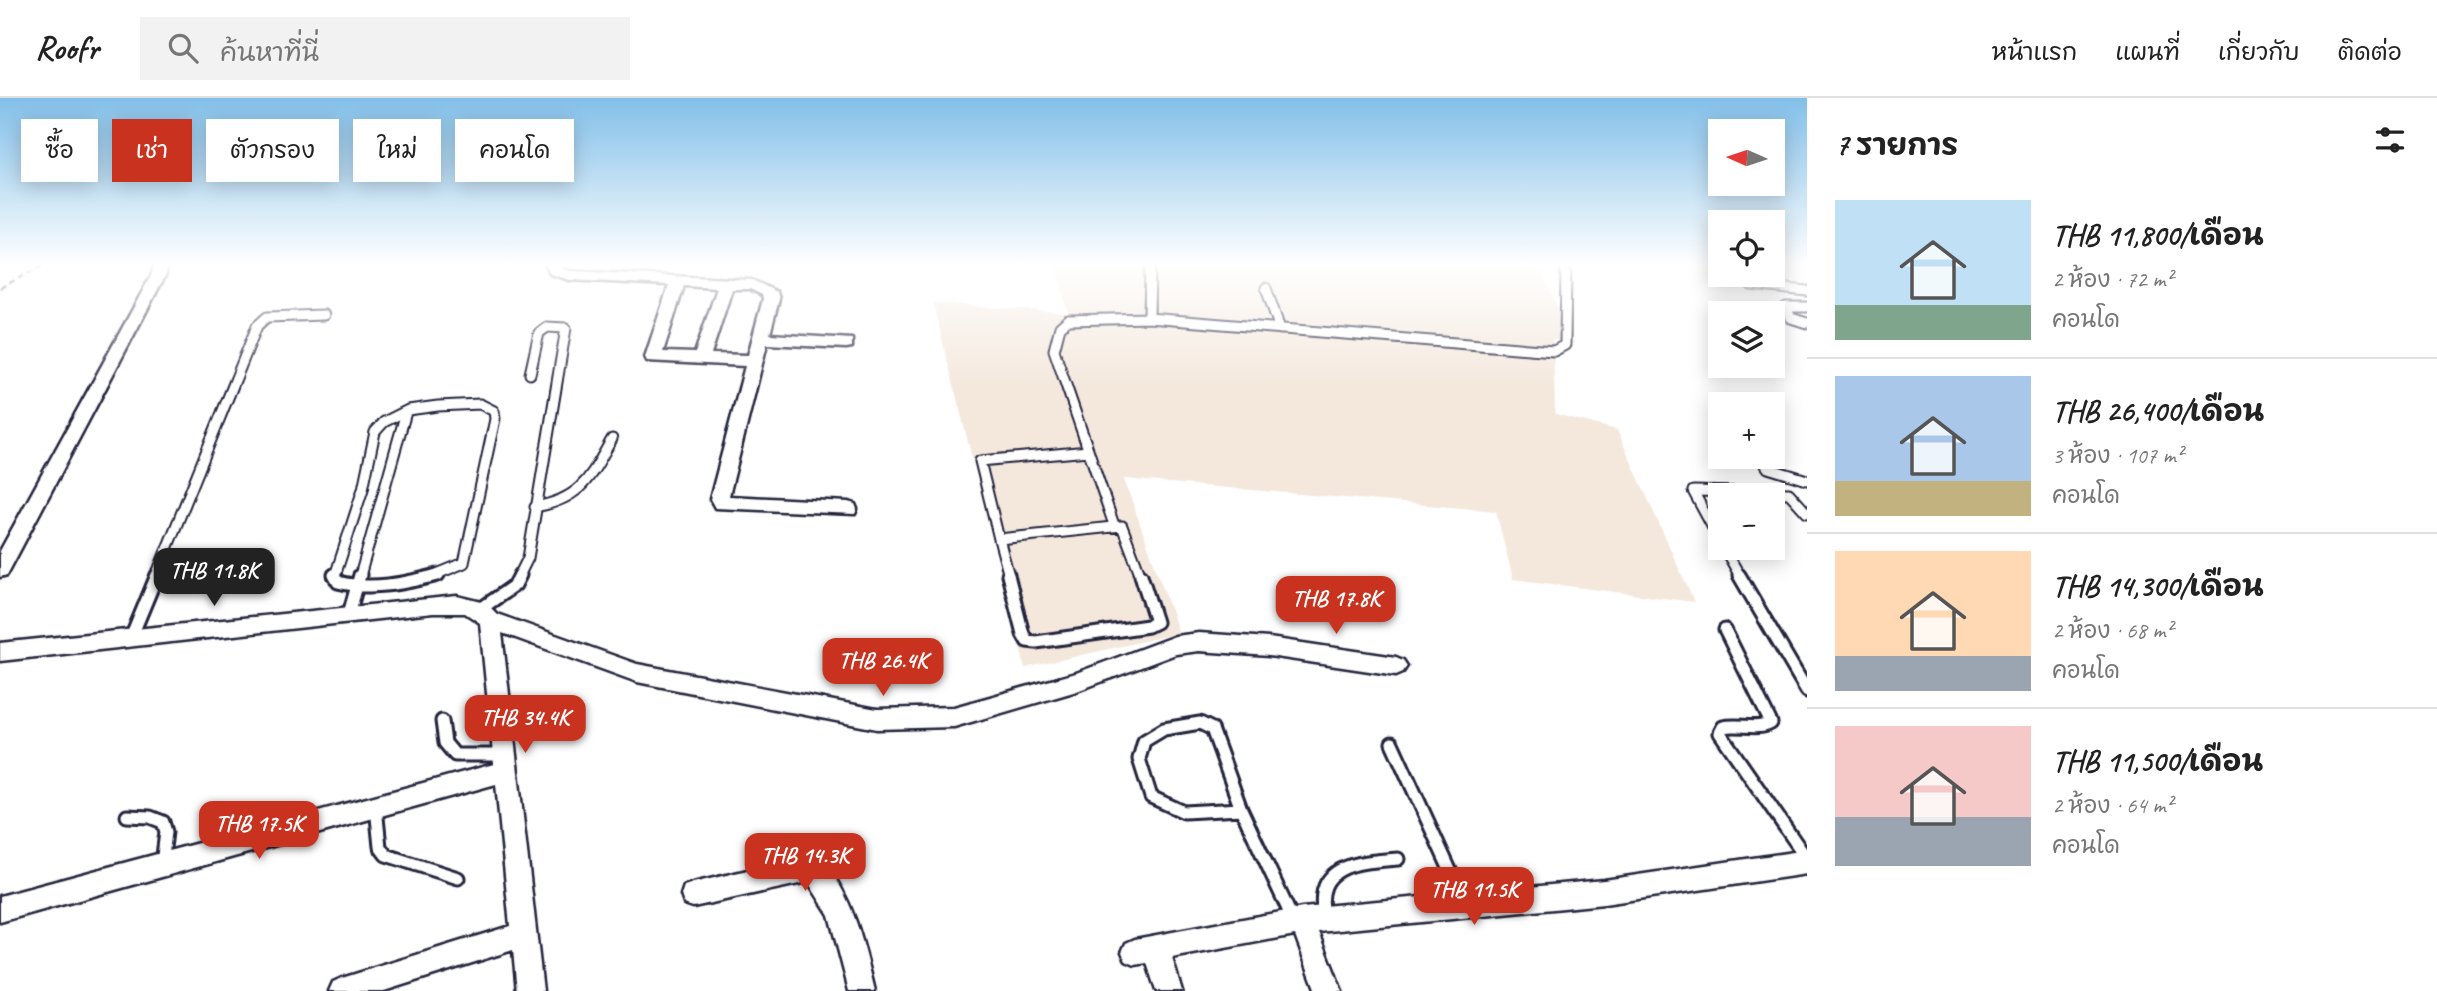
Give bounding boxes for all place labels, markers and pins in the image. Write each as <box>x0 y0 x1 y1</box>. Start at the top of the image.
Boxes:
pin: THB 11.8K <box>134 548 294 608</box>
pin: THB 17.8K <box>1256 576 1416 636</box>
pin: THB 26.4K <box>803 638 963 698</box>
pin: THB 34.4K <box>445 696 605 755</box>
pin: THB 17.5K <box>179 802 339 861</box>
pin: THB 14.3K <box>725 834 885 893</box>
pin: THB 11.5K <box>1394 868 1554 927</box>

